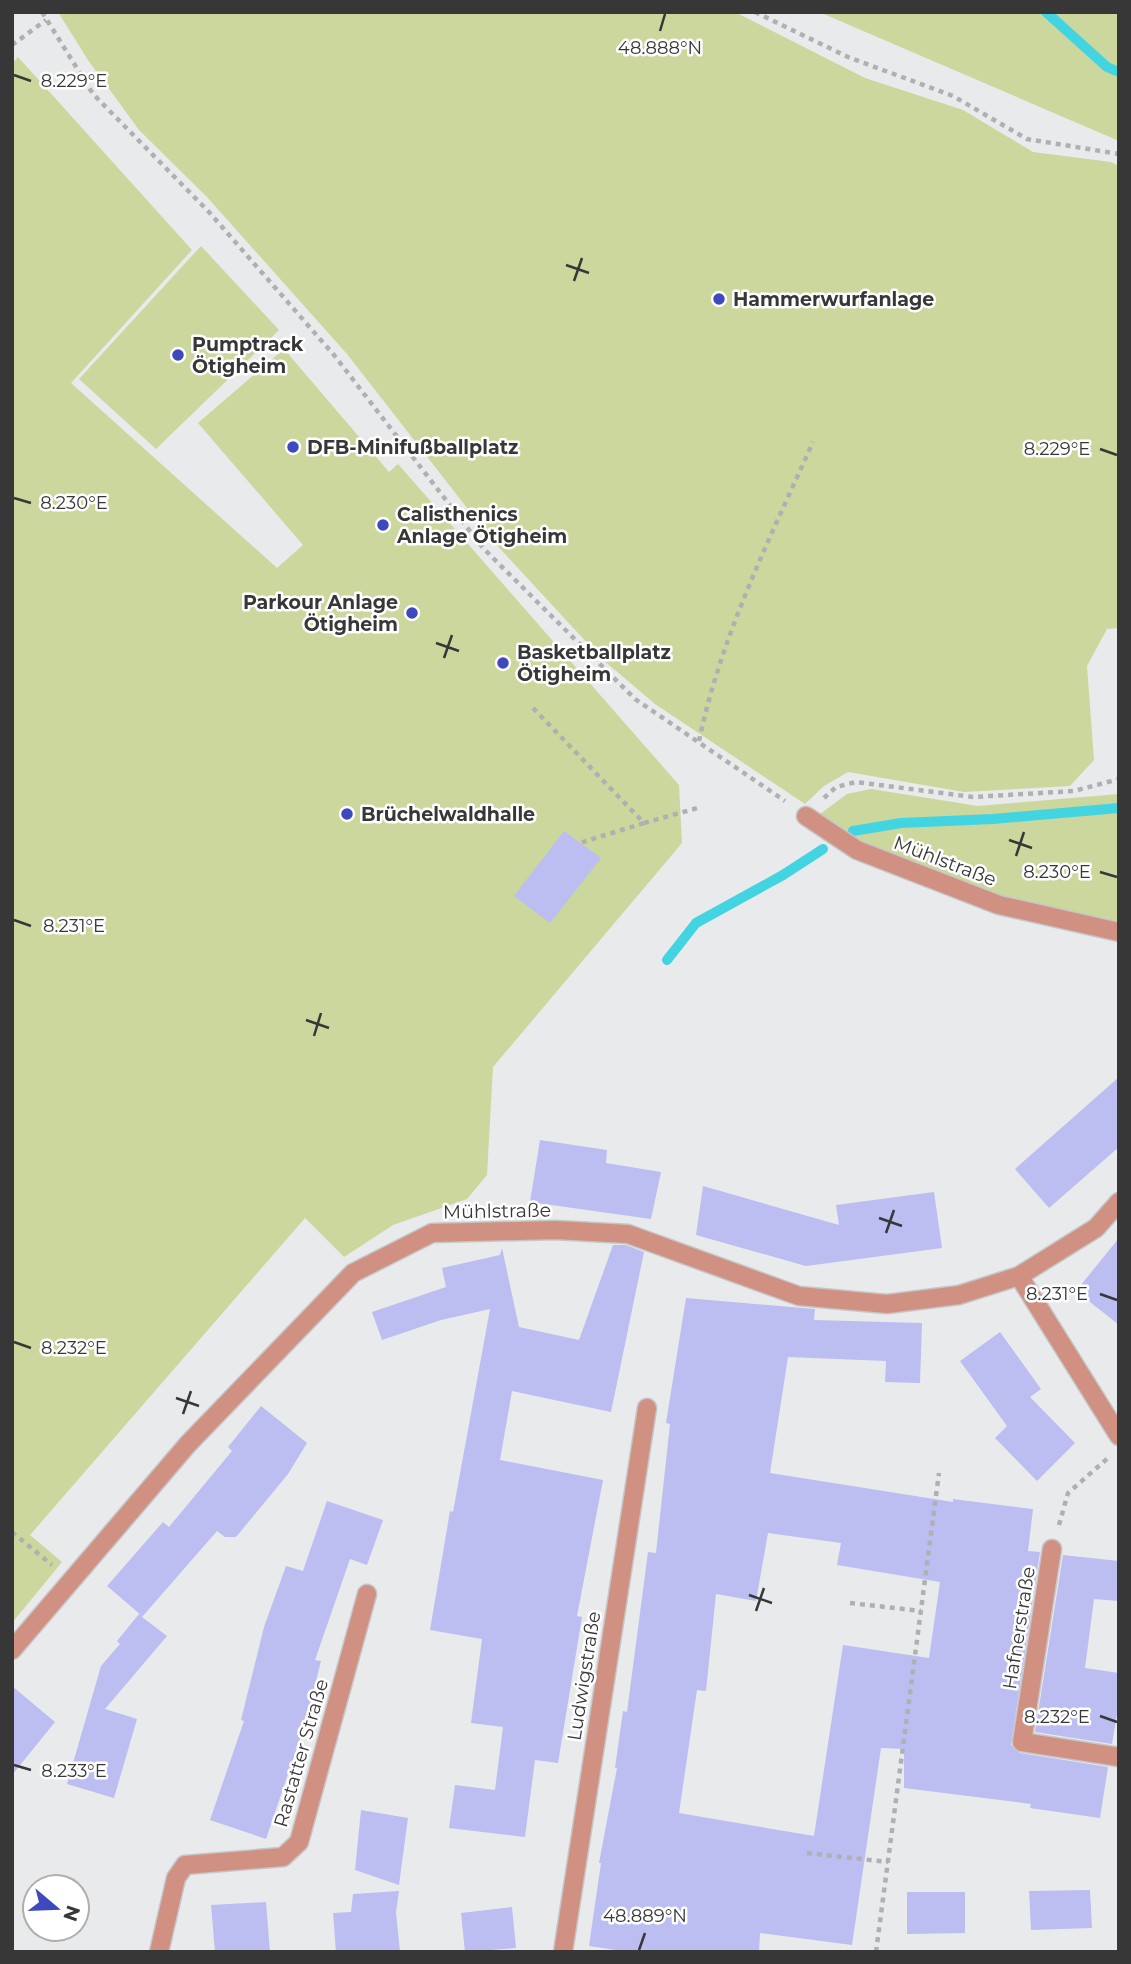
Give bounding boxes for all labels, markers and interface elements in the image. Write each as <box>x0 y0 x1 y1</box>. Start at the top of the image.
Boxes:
text: 48.888°N <box>618 37 702 59</box>
text: 8.229°E <box>41 70 107 92</box>
place label: Hammerwurfanlage <box>733 288 934 311</box>
marker: Hammerwurfanlage <box>711 291 727 307</box>
place label: Pumptrack Ötigheim <box>192 333 304 378</box>
marker: Pumptrack Ötigheim <box>170 347 186 363</box>
place label: DFB-Minifußballplatz <box>307 436 518 459</box>
text: 8.229°E <box>1024 438 1090 460</box>
marker: DFB-Minifußballplatz <box>285 439 301 455</box>
text: 8.230°E <box>40 492 108 514</box>
place label: Calisthenics Anlage Ötigheim <box>396 503 567 548</box>
marker: Calisthenics Anlage Ötigheim <box>375 517 391 533</box>
place label: Parkour Anlage Ötigheim <box>243 591 398 636</box>
marker: Parkour Anlage Ötigheim <box>404 605 420 621</box>
place label: Basketballplatz Ötigheim <box>517 641 671 686</box>
marker: Basketballplatz Ötigheim <box>495 655 511 671</box>
place label: Brüchelwaldhalle <box>361 803 535 826</box>
marker: Brüchelwaldhalle <box>339 806 355 822</box>
street label: Mühlstraße <box>890 831 1000 891</box>
text: 8.230°E <box>1023 861 1091 883</box>
text: 8.231°E <box>43 915 105 937</box>
street label: Mühlstraße <box>443 1199 551 1223</box>
text: 8.231°E <box>1026 1283 1088 1305</box>
text: 8.232°E <box>41 1337 107 1359</box>
street label: Hafnerstraße <box>998 1565 1040 1691</box>
street label: Ludwigstraße <box>562 1610 606 1742</box>
street label: Rastatter Straße <box>269 1676 333 1830</box>
text: 8.232°E <box>1024 1706 1090 1728</box>
text: 8.233°E <box>41 1760 107 1782</box>
north arrow <box>21 1873 91 1943</box>
text: N <box>58 1902 85 1924</box>
text: 48.889°N <box>603 1905 687 1927</box>

